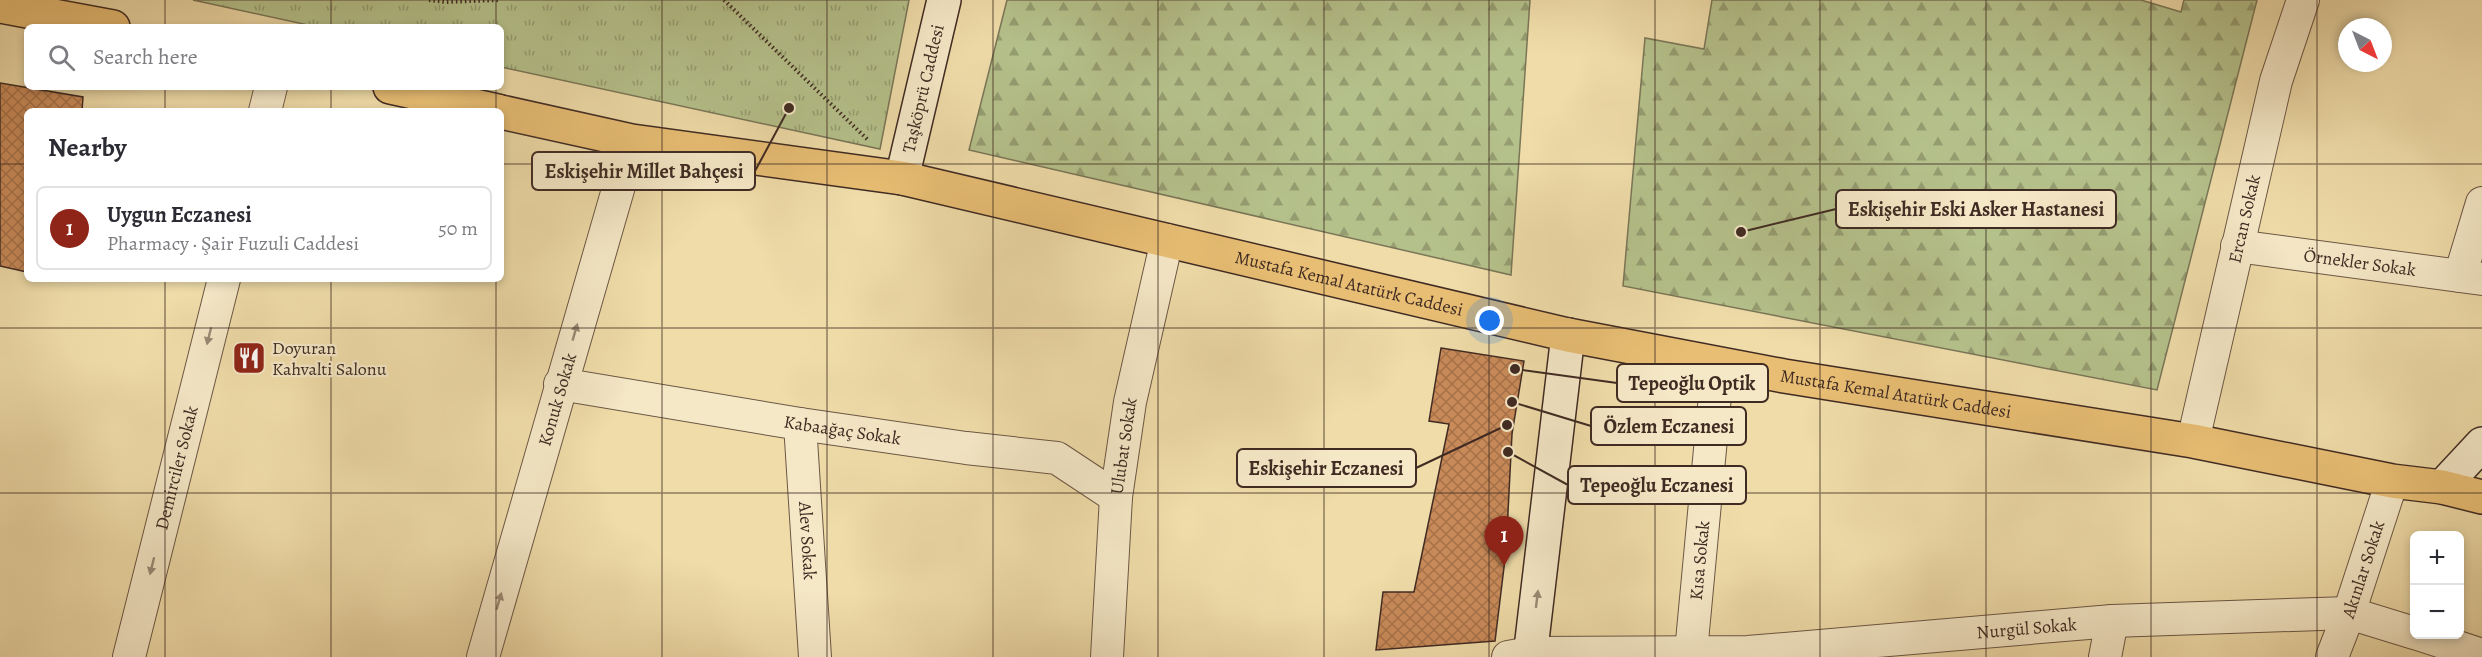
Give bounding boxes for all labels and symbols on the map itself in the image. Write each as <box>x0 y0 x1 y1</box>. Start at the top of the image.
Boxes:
north arrow <box>2338 18 2392 72</box>
street label: Taşköprü Caddesi <box>896 22 950 155</box>
callout: Eskişehir Millet Bahçesi <box>532 152 755 190</box>
text: Eskişehir Millet Bahçesi <box>544 158 744 185</box>
street label: Ercan Sokak <box>2222 172 2266 265</box>
callout: Eskişehir Eski Asker Hastanesi <box>1836 190 2116 228</box>
text: Eskişehir Eski Asker Hastanesi <box>1848 196 2104 223</box>
street label: Örnekler Sokak <box>2302 243 2418 282</box>
street label: Mustafa Kemal Atatürk Caddesi <box>1233 245 1465 322</box>
your location <box>1475 306 1504 335</box>
one-way arrow <box>571 323 580 341</box>
one-way arrow <box>204 327 214 345</box>
place label: Doyuran Kahvalti Salonu <box>272 336 387 381</box>
restaurant icon: Doyuran Kahvalti Salonu <box>231 340 267 376</box>
street label: Konuk Sokak <box>533 350 582 449</box>
callout: Tepeoğlu Optik <box>1617 364 1768 402</box>
street label: Mustafa Kemal Atatürk Caddesi <box>1779 364 2013 424</box>
text: Tepeoğlu Optik <box>1629 370 1756 397</box>
street label: Ulubat Sokak <box>1105 395 1143 496</box>
street label: Demirciler Sokak <box>149 403 204 533</box>
callout: Özlem Eczanesi <box>1591 407 1746 445</box>
street label: Kabaağaç Sokak <box>782 409 902 450</box>
text: Özlem Eczanesi <box>1604 413 1735 440</box>
callout: Eskişehir Eczanesi <box>1237 449 1416 487</box>
text: Eskişehir Eczanesi <box>1248 455 1404 482</box>
callout: Tepeoğlu Eczanesi <box>1568 466 1746 504</box>
text: Tepeoğlu Eczanesi <box>1580 472 1734 499</box>
street label: Alev Sokak <box>793 500 822 581</box>
pin: 1 <box>1484 516 1524 566</box>
street label: Akınlar Sokak <box>2336 517 2390 622</box>
street label: Kısa Sokak <box>1684 520 1715 601</box>
one-way arrow <box>147 557 157 575</box>
one-way arrow <box>1532 589 1542 608</box>
one-way arrow <box>494 592 504 610</box>
street label: Nurgül Sokak <box>1976 612 2078 644</box>

